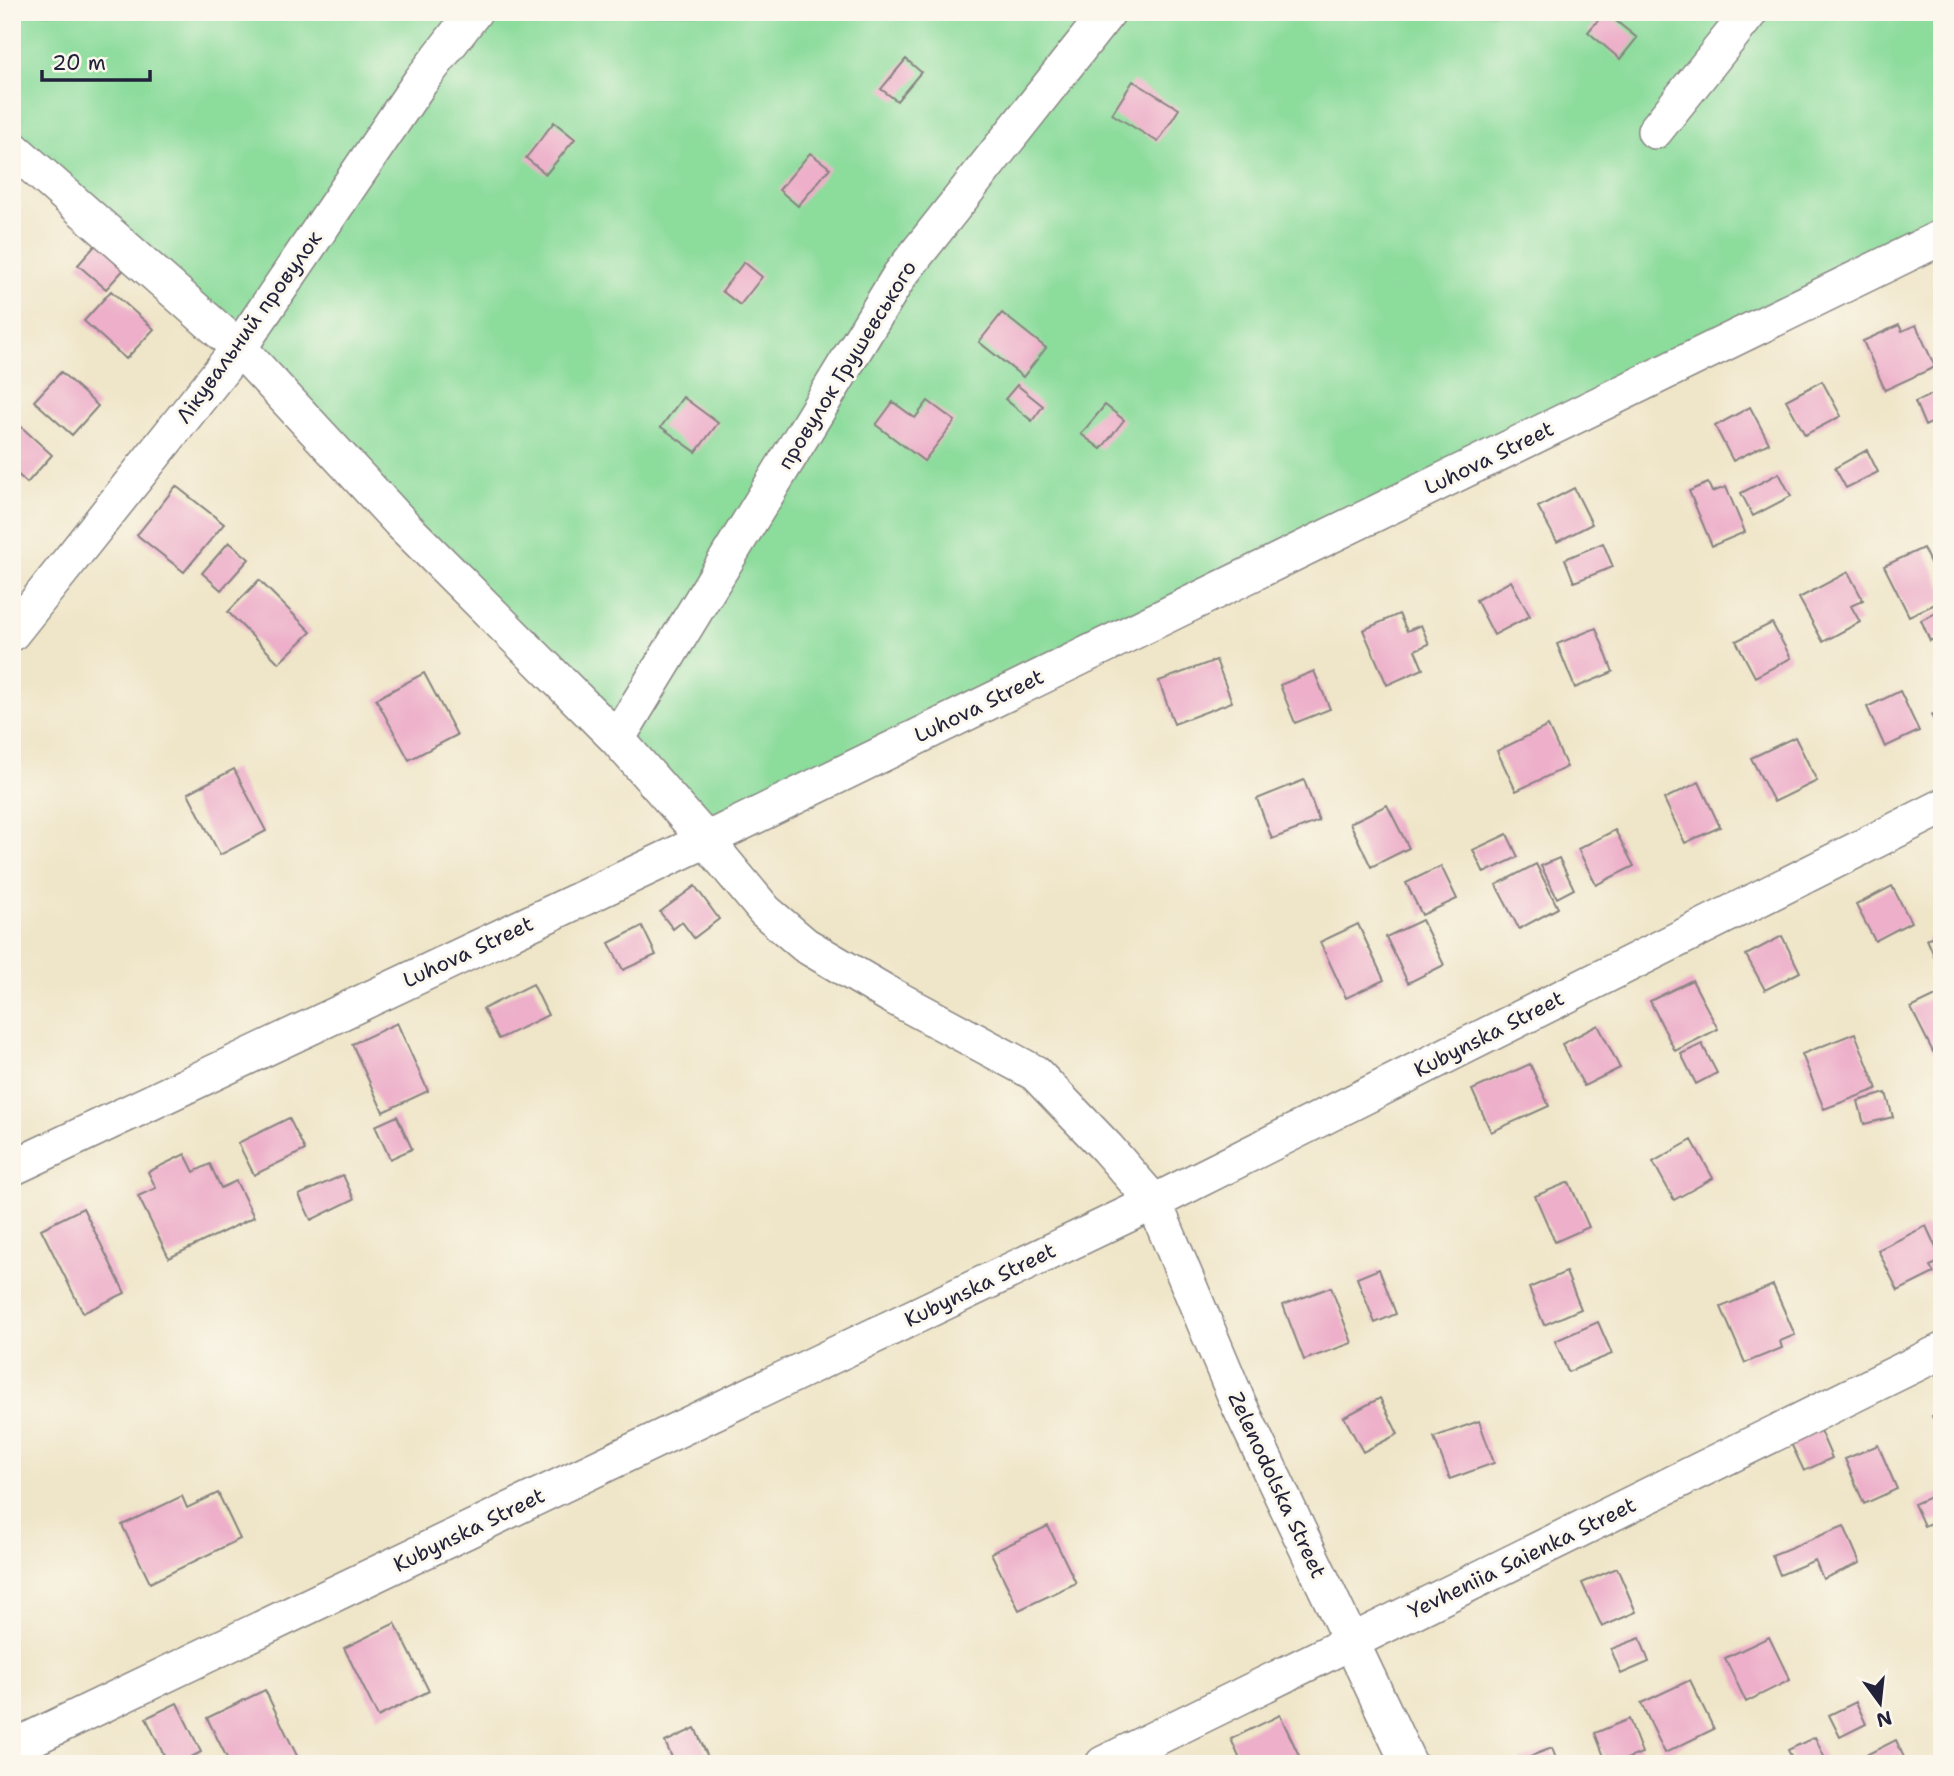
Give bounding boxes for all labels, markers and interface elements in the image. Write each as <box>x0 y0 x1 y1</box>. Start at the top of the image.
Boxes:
scale bar <box>42 38 150 82</box>
text: 20 m <box>52 49 106 77</box>
street label: Лікувальний провулок <box>170 225 328 429</box>
street label: провулок Грушевського <box>771 255 923 475</box>
street label: Luhova Street <box>1420 415 1558 501</box>
street label: Luhova Street <box>910 663 1048 749</box>
street label: Luhova Street <box>398 910 538 994</box>
street label: Kubynska Street <box>1409 984 1569 1084</box>
street label: Kubynska Street <box>900 1236 1060 1334</box>
street label: Zelenodolska Street <box>1221 1387 1333 1583</box>
street label: Kubynska Street <box>389 1481 549 1579</box>
street label: Yevheniia Saienka Street <box>1403 1491 1641 1625</box>
north arrow <box>1846 1668 1916 1738</box>
text: N <box>1874 1705 1895 1733</box>

